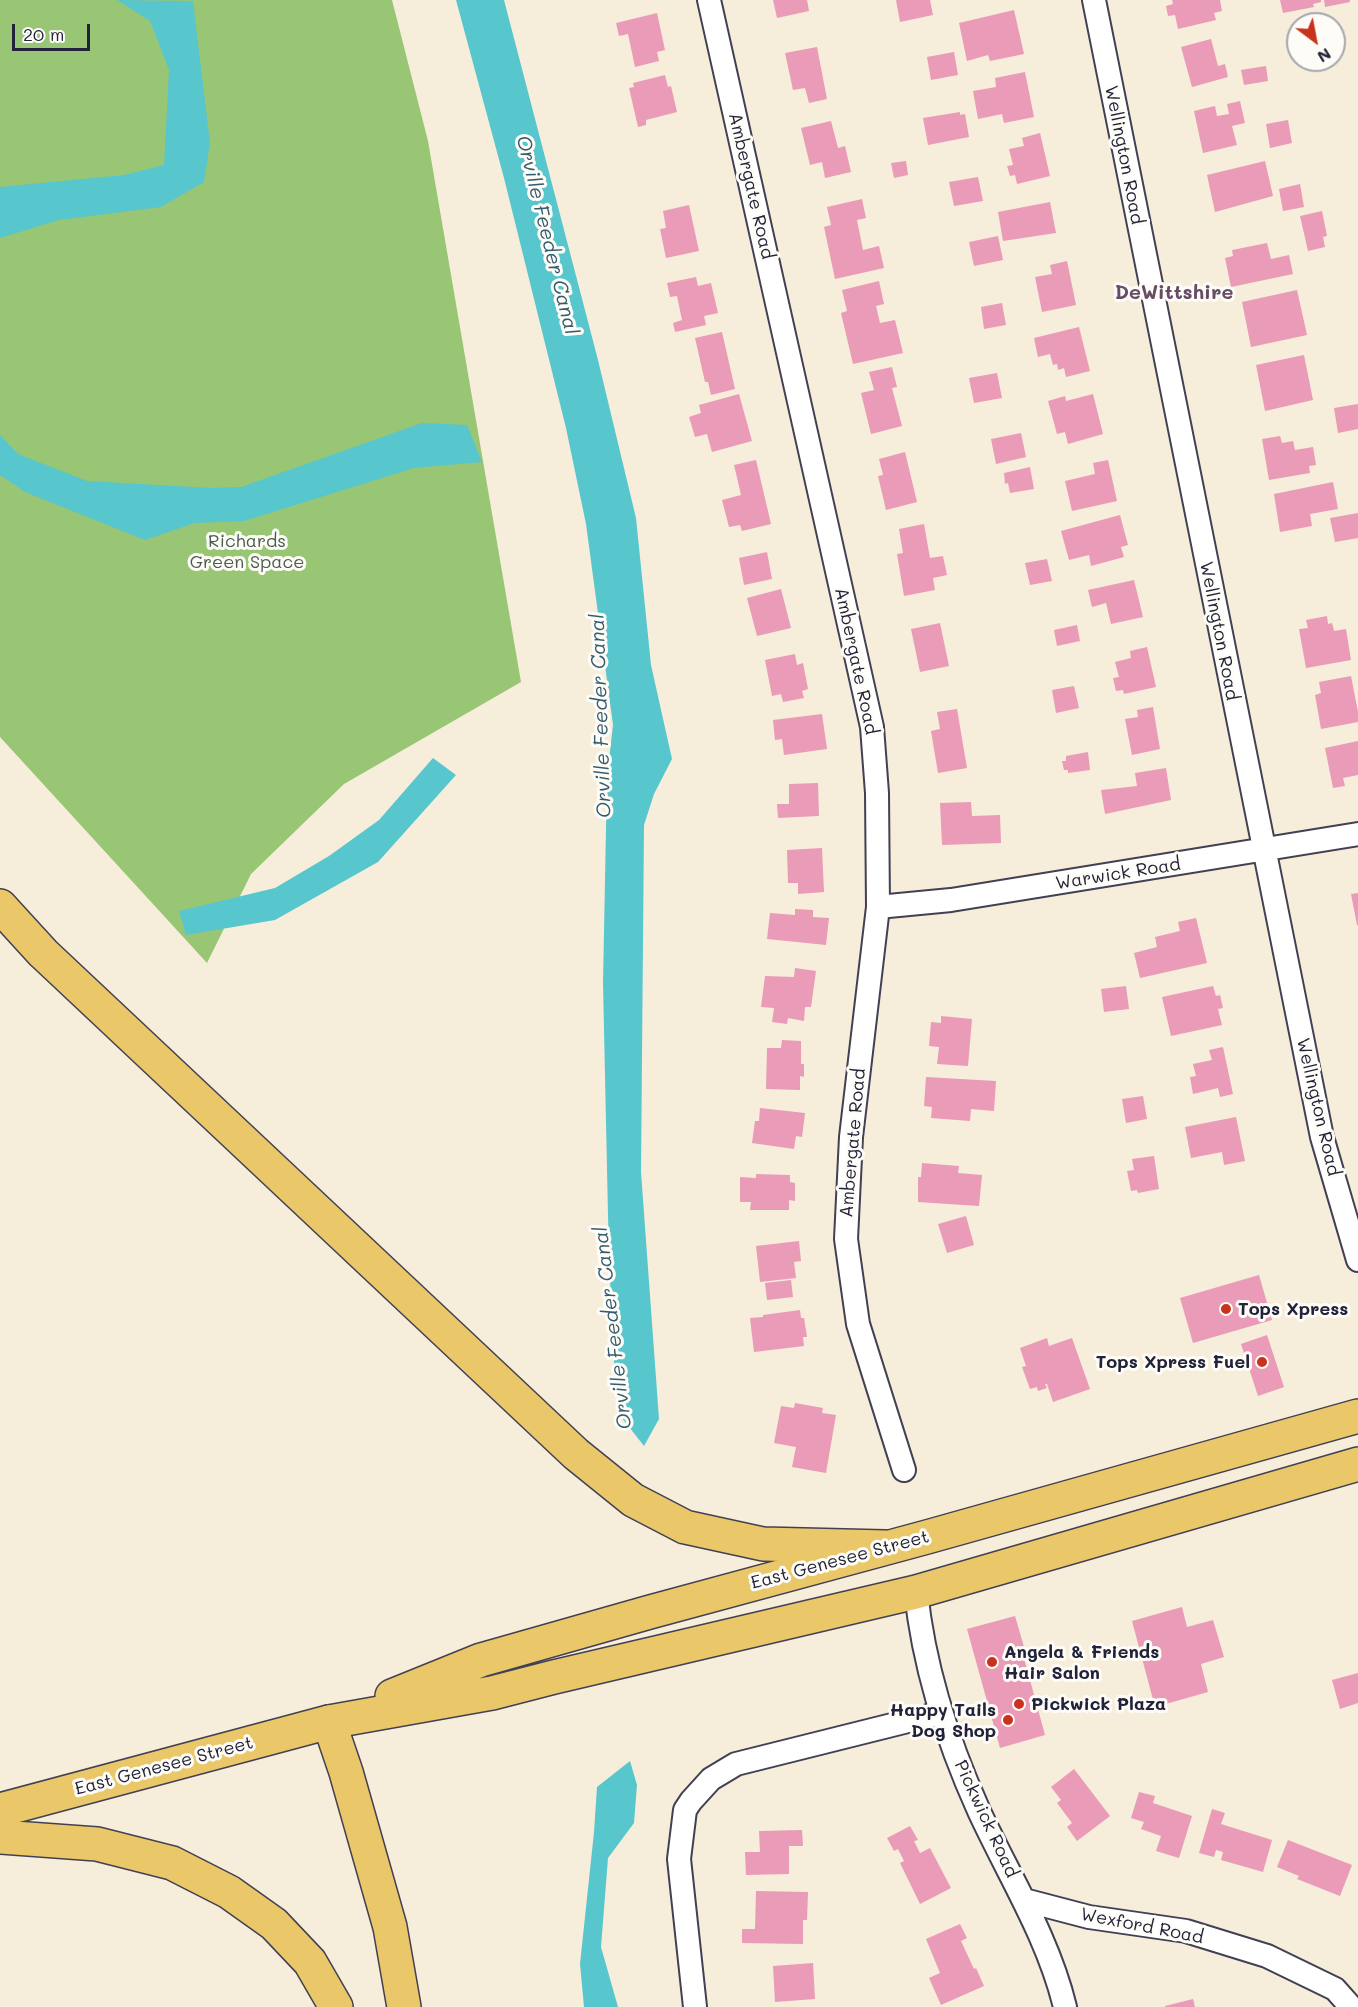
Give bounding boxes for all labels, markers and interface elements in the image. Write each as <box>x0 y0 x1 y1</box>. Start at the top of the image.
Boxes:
scale bar <box>15 12 93 50</box>
north arrow <box>1286 12 1346 72</box>
text: 20 m <box>23 22 64 46</box>
text: N <box>1314 44 1335 68</box>
street label: Wellington Road <box>1100 84 1148 226</box>
street label: Ambergate Road <box>724 111 778 261</box>
water label: Orville Feeder Canal <box>511 133 583 337</box>
district label: DeWittshire <box>1115 281 1233 305</box>
park label: Richards Green Space <box>190 530 304 572</box>
street label: Wellington Road <box>1195 560 1243 702</box>
street label: Ambergate Road <box>830 586 882 736</box>
water label: Orville Feeder Canal <box>585 614 617 818</box>
street label: Warwick Road <box>1054 853 1182 895</box>
street label: Wellington Road <box>1292 1036 1344 1178</box>
street label: Ambergate Road <box>836 1067 870 1219</box>
water label: Orville Feeder Canal <box>589 1225 637 1431</box>
place label: Tops Xpress <box>1238 1298 1348 1320</box>
marker: Tops Xpress <box>1219 1302 1233 1316</box>
place label: Tops Xpress Fuel <box>1096 1351 1250 1373</box>
marker: Tops Xpress Fuel <box>1255 1355 1269 1369</box>
street label: East Genesee Street <box>749 1526 931 1594</box>
place label: Angela & Friends Hair Salon <box>1004 1641 1159 1684</box>
marker: Angela & Friends Hair Salon <box>985 1655 999 1669</box>
place label: Pickwick Plaza <box>1031 1693 1166 1715</box>
marker: Pickwick Plaza <box>1012 1697 1026 1711</box>
place label: Happy Tails Dog Shop <box>890 1699 996 1742</box>
marker: Happy Tails Dog Shop <box>1001 1713 1015 1727</box>
street label: East Genesee Street <box>73 1732 255 1800</box>
street label: Pickwick Road <box>949 1757 1023 1881</box>
street label: Wexford Road <box>1079 1903 1205 1949</box>

